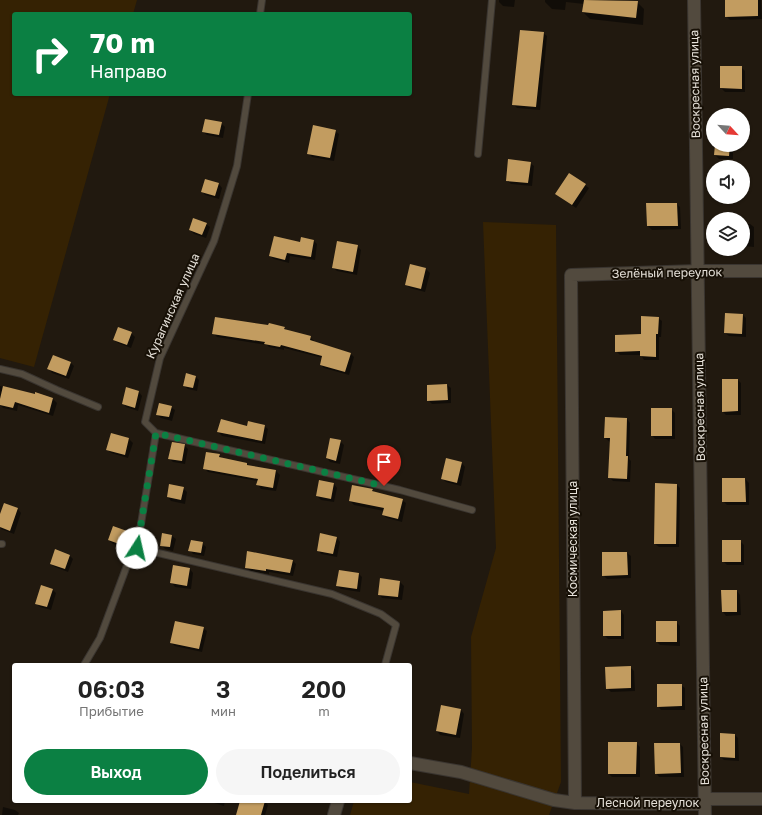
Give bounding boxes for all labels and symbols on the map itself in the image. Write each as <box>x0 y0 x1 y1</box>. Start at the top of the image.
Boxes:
street label: Воскресная улица <box>686 30 703 138</box>
north arrow <box>706 108 750 152</box>
street label: Курагинская улица <box>142 251 203 361</box>
street label: Зелёный переулок <box>611 264 723 281</box>
street label: Воскресная улица <box>691 353 708 461</box>
pin <box>367 445 401 486</box>
street label: Космическая улица <box>565 481 580 597</box>
position arrow <box>116 527 158 569</box>
street label: Воскресная улица <box>695 677 712 785</box>
street label: Лесной переулок <box>597 795 699 810</box>

